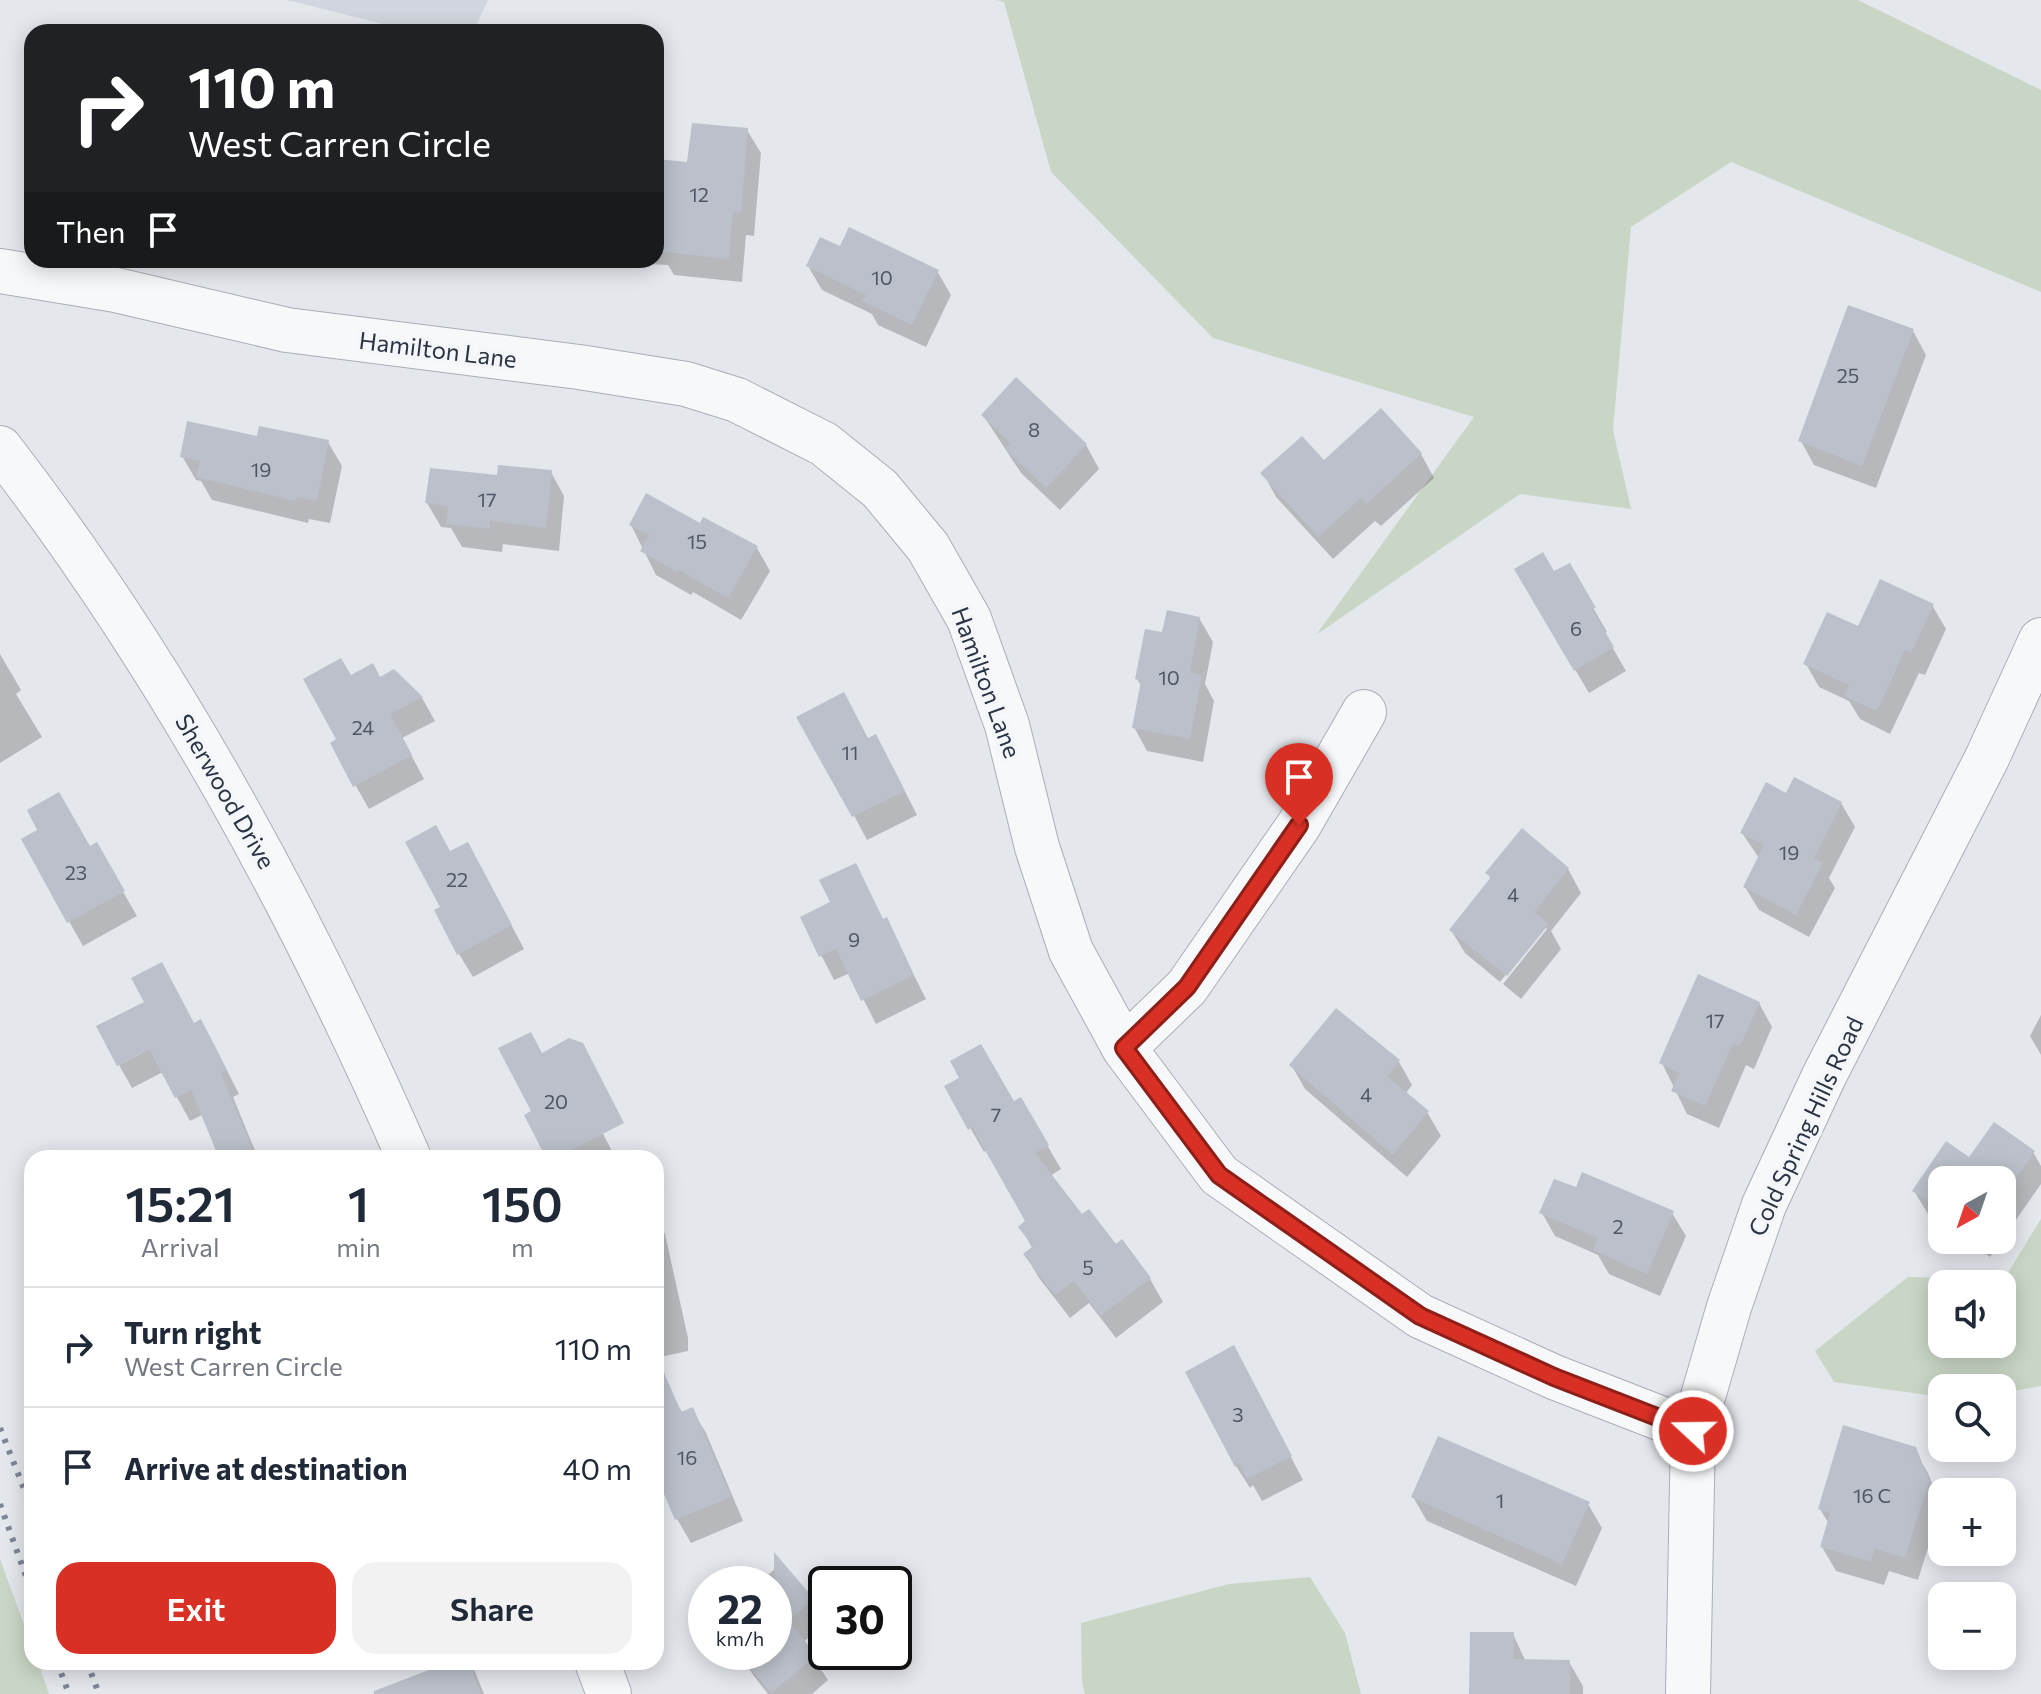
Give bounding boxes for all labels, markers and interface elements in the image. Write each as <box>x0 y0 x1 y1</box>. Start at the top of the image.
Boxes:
text: 110 m <box>188 51 335 120</box>
icon: right <box>56 56 160 160</box>
text: West Carren Circle <box>188 120 491 164</box>
house number: 12 <box>689 182 709 206</box>
icon: arrive <box>141 208 185 252</box>
text: Then <box>56 212 125 249</box>
house number: 10 <box>871 265 893 289</box>
street label: Hamilton Lane <box>357 325 519 373</box>
house number: 25 <box>1837 363 1859 387</box>
house number: 8 <box>1028 417 1040 441</box>
house number: 19 <box>251 457 271 481</box>
house number: 17 <box>477 487 497 511</box>
house number: 15 <box>687 529 707 553</box>
street label: Hamilton Lane <box>946 602 1028 762</box>
house number: 6 <box>1570 616 1582 640</box>
house number: 10 <box>1158 665 1180 689</box>
street label: Sherwood Drive <box>170 708 282 874</box>
house number: 24 <box>352 715 374 739</box>
house number: 11 <box>841 740 859 764</box>
pin <box>1265 743 1333 825</box>
icon: arrive <box>1277 755 1321 799</box>
house number: 19 <box>1779 840 1799 864</box>
house number: 23 <box>65 860 87 884</box>
house number: 22 <box>446 867 468 891</box>
house number: 4 <box>1507 882 1519 906</box>
house number: 9 <box>848 927 860 951</box>
house number: 17 <box>1705 1008 1725 1032</box>
street label: Cold Spring Hills Road <box>1741 1012 1869 1240</box>
house number: 4 <box>1360 1082 1372 1106</box>
house number: 20 <box>544 1089 568 1113</box>
house number: 7 <box>991 1102 1001 1126</box>
north arrow <box>1928 1166 2016 1254</box>
map controls <box>1928 1166 2016 1670</box>
text: 15:21 <box>125 1173 235 1232</box>
text: 1 <box>348 1173 369 1232</box>
text: 150 <box>482 1173 563 1232</box>
house number: 2 <box>1612 1214 1624 1238</box>
text: Arrival <box>141 1231 220 1262</box>
text: min <box>336 1231 381 1262</box>
text: m <box>511 1231 534 1262</box>
house number: 5 <box>1082 1255 1094 1279</box>
button: sound <box>1928 1270 2016 1358</box>
text: Turn right <box>124 1313 261 1350</box>
icon: right <box>56 1325 100 1369</box>
text: 110 m <box>555 1329 632 1366</box>
text: West Carren Circle <box>124 1350 343 1381</box>
button: search <box>1928 1374 2016 1462</box>
position arrow <box>1651 1389 1735 1473</box>
house number: 3 <box>1232 1402 1244 1426</box>
icon: arrive <box>56 1445 100 1489</box>
house number: 16 <box>677 1445 697 1469</box>
text: Arrive at destination <box>124 1449 408 1486</box>
text: 40 m <box>563 1449 632 1486</box>
button: + <box>1928 1478 2016 1566</box>
house number: 16 C <box>1853 1483 1891 1507</box>
house number: 1 <box>1496 1488 1504 1512</box>
button: Exit <box>56 1562 336 1654</box>
button: Share <box>352 1562 632 1654</box>
speed limit sign: 30 <box>808 1566 912 1670</box>
button: − <box>1928 1582 2016 1670</box>
text: 22 <box>717 1583 763 1632</box>
text: km/h <box>716 1626 764 1650</box>

